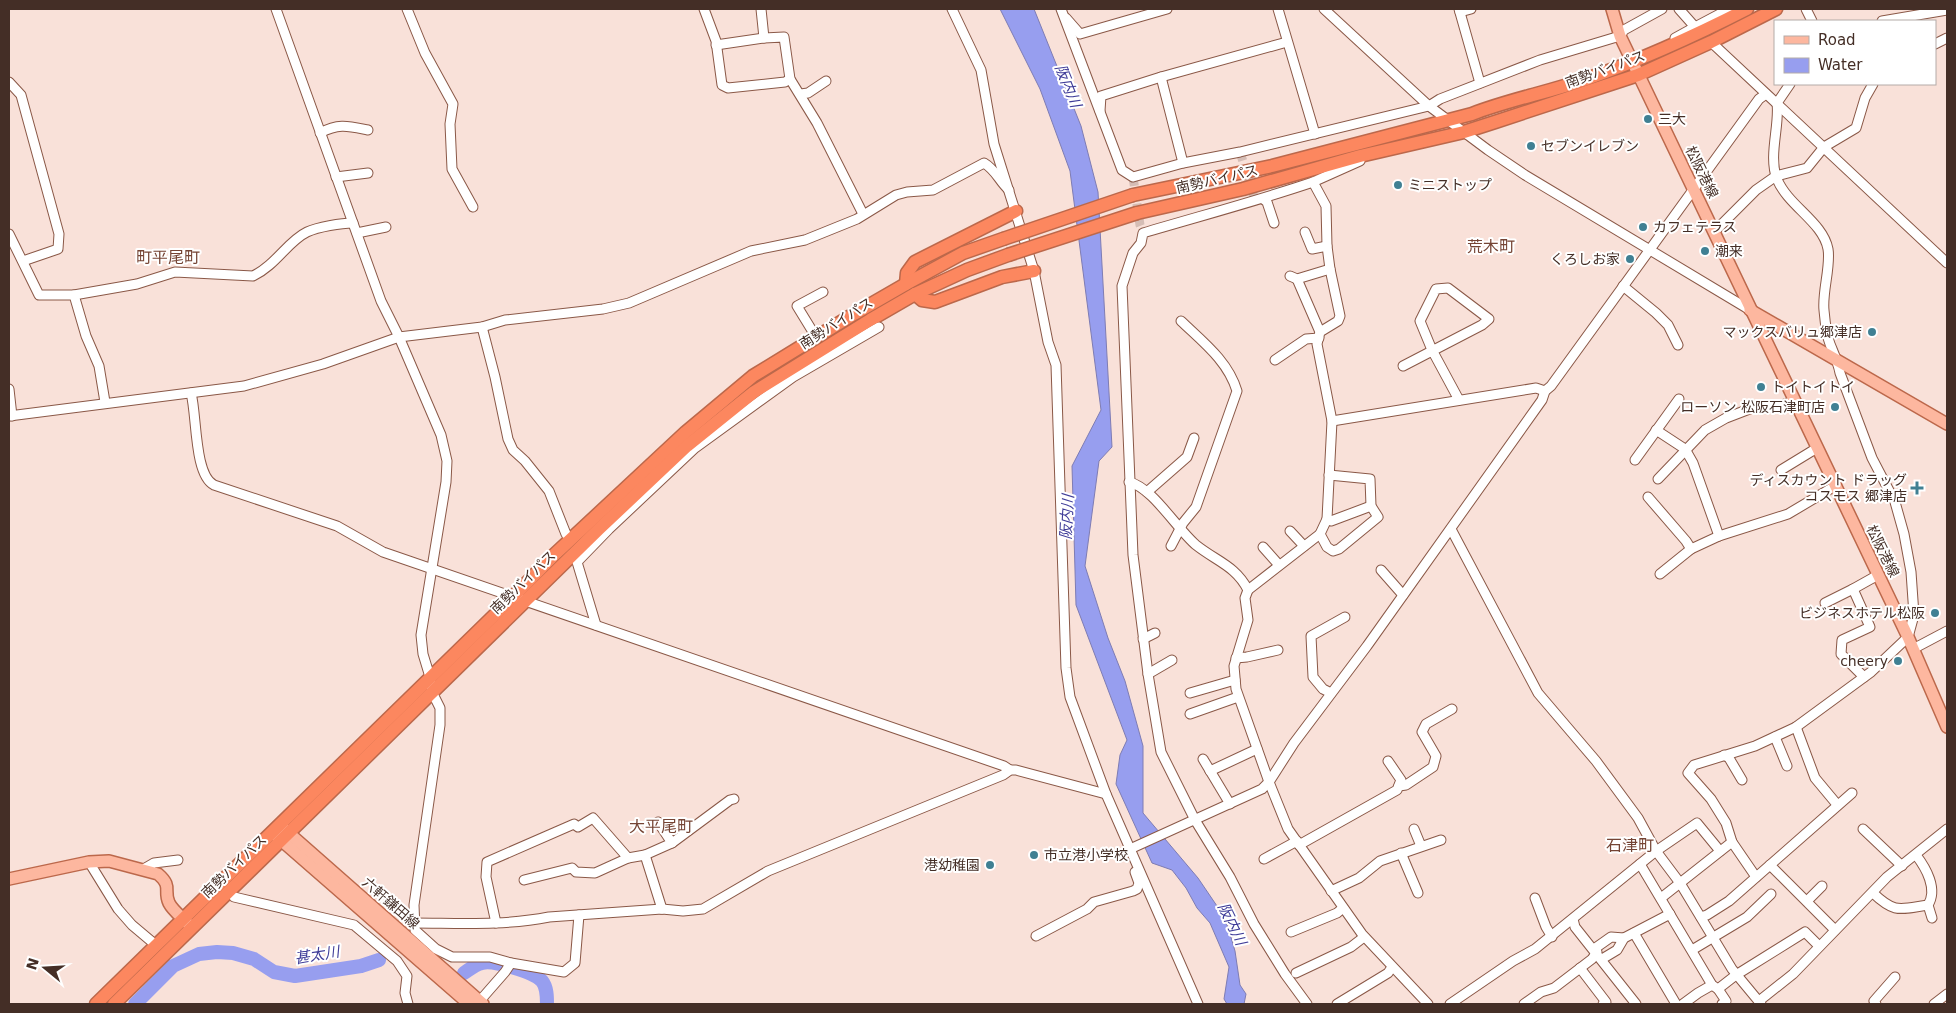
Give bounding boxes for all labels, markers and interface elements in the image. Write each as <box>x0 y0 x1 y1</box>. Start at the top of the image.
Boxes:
legend <box>1774 20 1936 85</box>
text: Road <box>1818 31 1856 49</box>
street label: 南勢バイパス <box>1563 47 1647 91</box>
text: Water <box>1818 56 1863 74</box>
water label: 阪内川 <box>1051 62 1086 112</box>
place label: 三大 <box>1658 111 1686 127</box>
marker: 三大 <box>1642 113 1654 125</box>
place label: セブンイレブン <box>1541 138 1639 154</box>
marker: セブンイレブン <box>1525 140 1537 152</box>
street label: 松阪港線 <box>1683 143 1721 201</box>
street label: 南勢バイパス <box>1174 162 1260 196</box>
place label: ミニストップ <box>1408 177 1492 193</box>
marker: ミニストップ <box>1392 179 1404 191</box>
place label: カフェテラス <box>1653 219 1737 235</box>
marker: カフェテラス <box>1637 221 1649 233</box>
district label: 荒木町 <box>1467 237 1515 256</box>
place label: 潮来 <box>1715 243 1743 259</box>
marker: 潮来 <box>1699 245 1711 257</box>
district label: 町平尾町 <box>136 248 200 267</box>
place label: くろしお家 <box>1550 251 1620 267</box>
marker: くろしお家 <box>1624 253 1636 265</box>
street label: 南勢バイパス <box>796 294 876 352</box>
place label: マックスバリュ郷津店 <box>1722 324 1862 340</box>
marker: マックスバリュ郷津店 <box>1866 326 1878 338</box>
place label: トイトイトイ <box>1771 379 1855 395</box>
marker: トイトイトイ <box>1755 381 1767 393</box>
place label: ローソン 松阪石津町店 <box>1681 399 1825 415</box>
marker: ローソン 松阪石津町店 <box>1829 401 1841 413</box>
place label: ディスカウント ドラッグ コスモス 郷津店 <box>1750 472 1907 504</box>
marker: ディスカウント ドラッグ コスモス 郷津店 <box>1911 482 1923 494</box>
water label: 阪内川 <box>1057 492 1077 540</box>
street label: 松阪港線 <box>1864 522 1902 580</box>
street label: 南勢バイパス <box>487 547 559 617</box>
place label: ビジネスホテル松阪 <box>1799 605 1925 621</box>
marker: ビジネスホテル松阪 <box>1929 607 1941 619</box>
place label: cheery <box>1840 653 1888 669</box>
marker: cheery <box>1892 655 1904 667</box>
district label: 大平尾町 <box>629 817 693 836</box>
street label: 南勢バイパス <box>198 831 270 901</box>
district label: 石津町 <box>1606 836 1654 855</box>
place label: 市立港小学校 <box>1044 847 1128 863</box>
marker: 市立港小学校 <box>1028 849 1040 861</box>
place label: 港幼稚園 <box>924 857 980 873</box>
marker: 港幼稚園 <box>984 859 996 871</box>
street label: 六軒鎌田線 <box>359 874 423 932</box>
water label: 阪内川 <box>1214 900 1251 950</box>
water label: 甚太川 <box>293 942 343 967</box>
north arrow <box>20 943 70 993</box>
text: N <box>23 956 42 972</box>

